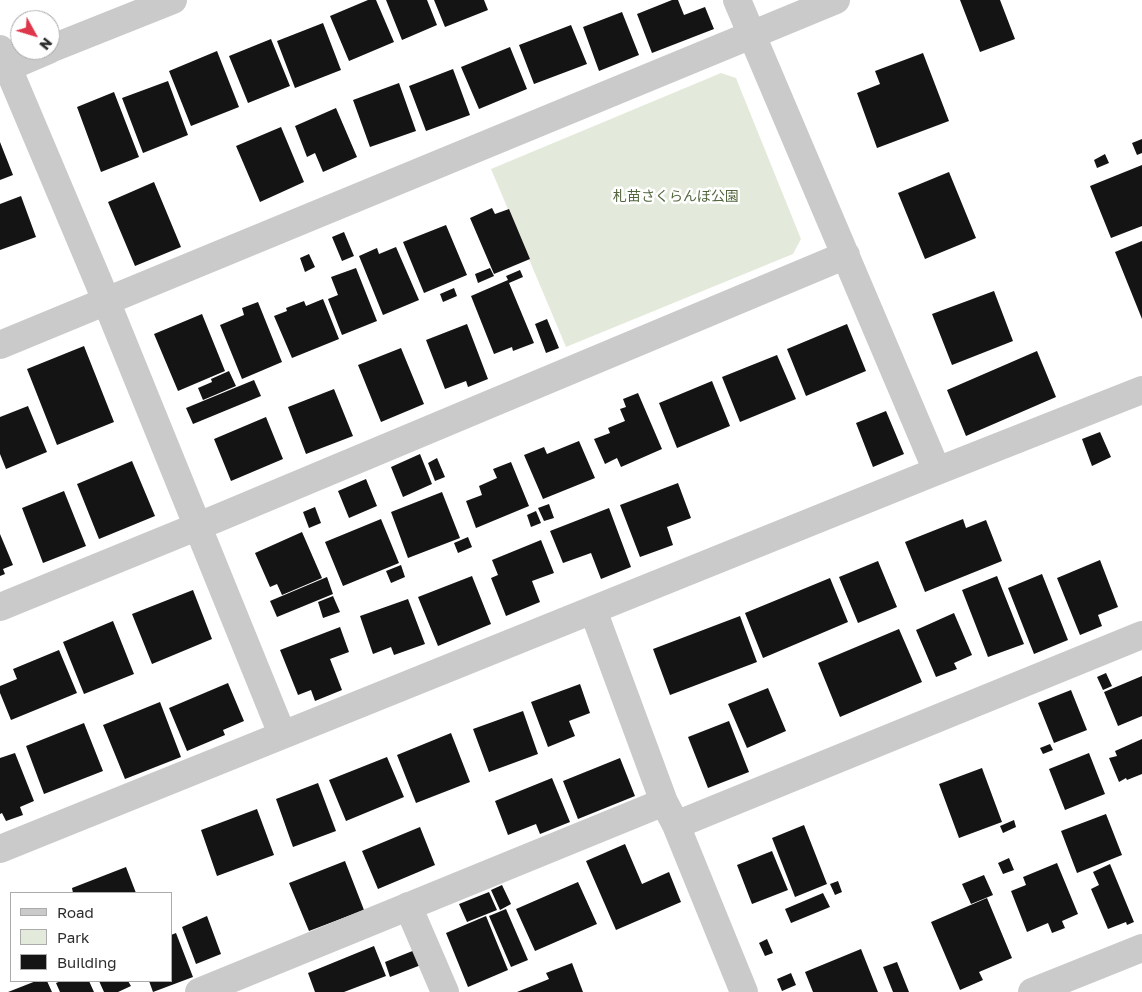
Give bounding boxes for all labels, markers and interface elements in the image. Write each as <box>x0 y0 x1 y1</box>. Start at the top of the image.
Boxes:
north arrow <box>10 10 60 60</box>
text: N <box>36 35 56 54</box>
park label: 札苗さくらんぼ公園 <box>613 189 739 205</box>
legend <box>10 892 172 982</box>
text: Road <box>57 903 94 921</box>
text: Park <box>57 928 89 946</box>
text: Building <box>57 953 117 971</box>

